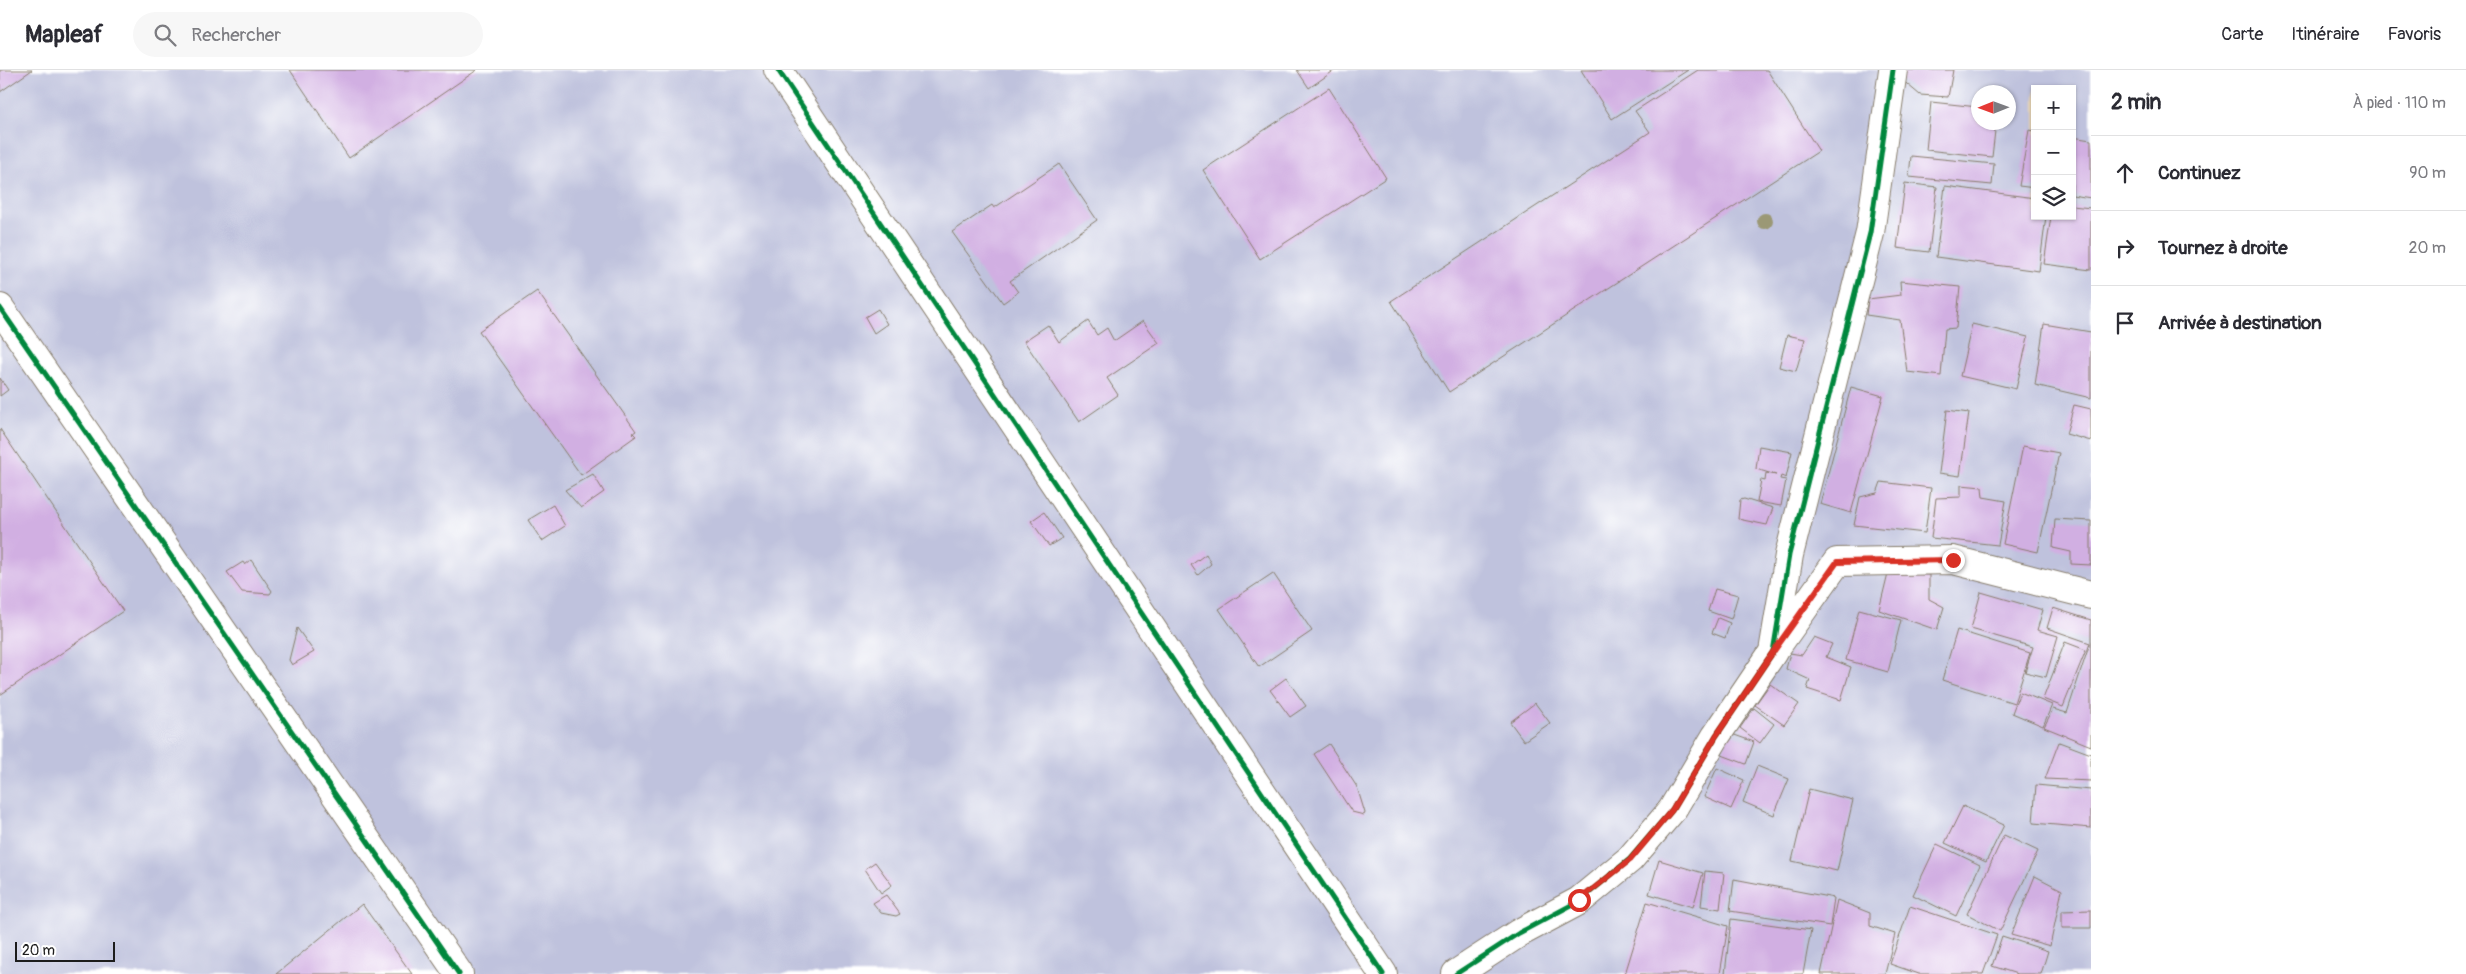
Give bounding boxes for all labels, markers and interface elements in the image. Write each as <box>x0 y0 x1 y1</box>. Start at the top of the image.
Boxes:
search box <box>133 12 483 57</box>
text: Mapleaf <box>25 20 103 49</box>
icon: search <box>151 21 179 49</box>
text: Rechercher <box>191 23 281 47</box>
text: Carte <box>2221 23 2263 46</box>
text: Itinéraire <box>2291 23 2359 46</box>
text: Favoris <box>2387 23 2441 46</box>
north arrow <box>1971 85 2016 130</box>
map controls <box>2031 85 2076 220</box>
button: + <box>2031 85 2076 130</box>
text: 2 min <box>2111 89 2161 116</box>
text: À pied · 110 m <box>2352 93 2446 113</box>
button: − <box>2031 130 2076 175</box>
icon: ahead <box>2111 159 2139 187</box>
text: Continuez <box>2158 161 2241 185</box>
text: 90 m <box>2409 163 2446 183</box>
button: layers <box>2031 175 2076 220</box>
icon: right <box>2111 234 2139 262</box>
text: Tournez à droite <box>2158 236 2288 260</box>
text: 20 m <box>2408 238 2446 258</box>
icon: arrive <box>2111 309 2139 337</box>
text: Arrivée à destination <box>2158 311 2322 335</box>
route end <box>1942 549 1965 572</box>
route start <box>1568 889 1591 912</box>
scale bar <box>15 939 115 962</box>
text: 20 m <box>22 942 55 959</box>

